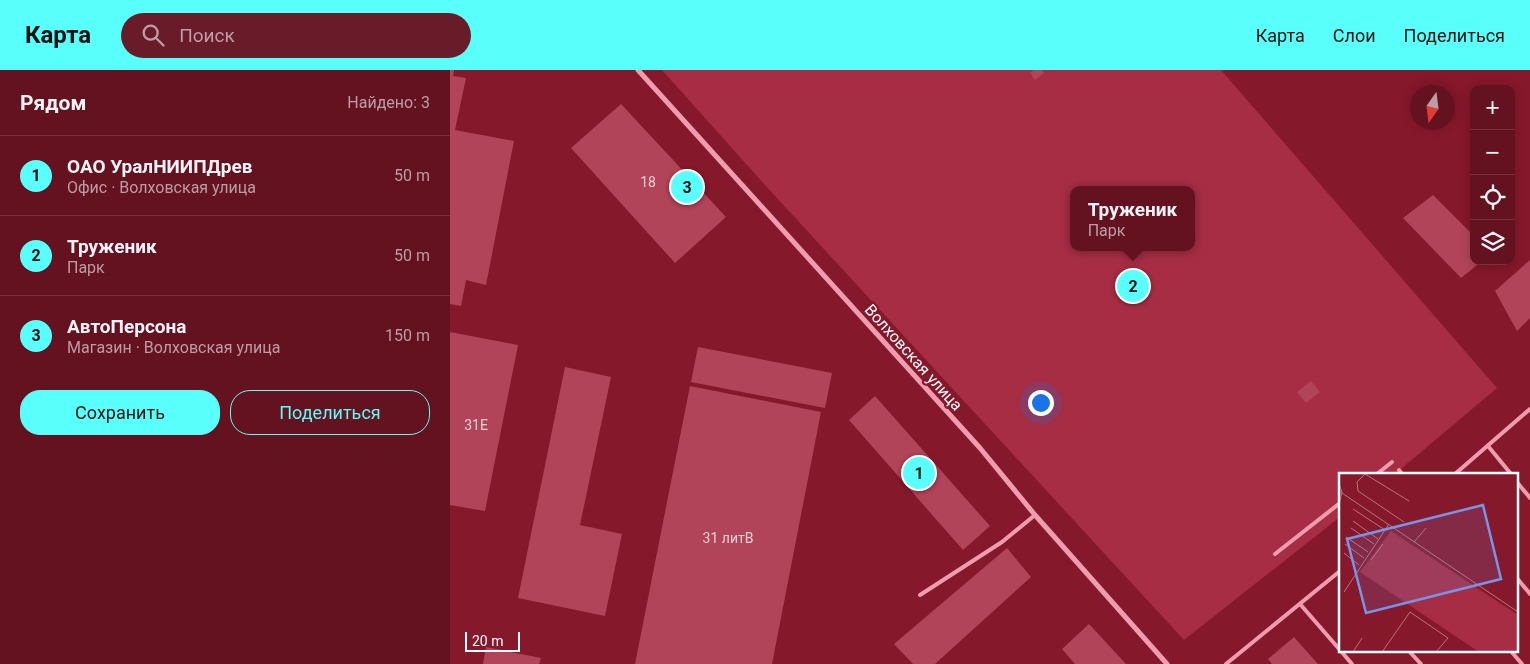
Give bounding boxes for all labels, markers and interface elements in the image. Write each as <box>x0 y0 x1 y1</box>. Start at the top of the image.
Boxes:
search box <box>121 13 471 58</box>
text: Карта <box>25 21 91 49</box>
icon: search <box>139 21 167 49</box>
text: Поиск <box>179 24 235 47</box>
text: Карта <box>1256 25 1305 46</box>
text: Слои <box>1333 25 1376 46</box>
text: Поделиться <box>1404 25 1505 46</box>
north arrow <box>1410 85 1455 130</box>
map controls <box>1470 85 1515 265</box>
button: + <box>1470 85 1515 130</box>
text: Рядом <box>20 91 86 115</box>
text: Найдено: 3 <box>347 93 430 112</box>
button: − <box>1470 130 1515 175</box>
text: ОАО УралНИИПДрев <box>67 155 252 178</box>
text: 1 <box>31 166 41 185</box>
text: 50 m <box>394 166 430 185</box>
pin: 3 <box>671 168 703 206</box>
house number: 18 <box>640 174 656 190</box>
button: locate <box>1470 175 1515 220</box>
text: Офис · Волховская улица <box>67 178 256 197</box>
popup <box>1070 186 1195 251</box>
text: Труженик <box>1088 198 1177 221</box>
button: layers <box>1470 220 1515 265</box>
text: Парк <box>1088 221 1125 240</box>
text: Труженик <box>67 235 157 258</box>
text: 2 <box>31 246 41 265</box>
text: 50 m <box>394 246 430 265</box>
text: Парк <box>67 258 105 277</box>
pin: 2 <box>1117 267 1149 305</box>
street label: Волховская улица <box>861 300 966 414</box>
text: АвтоПерсона <box>67 315 186 338</box>
text: 3 <box>31 326 41 345</box>
text: 150 m <box>385 326 430 345</box>
text: Магазин · Волховская улица <box>67 338 280 357</box>
button: Сохранить <box>20 390 220 435</box>
button: Поделиться <box>230 390 430 435</box>
your location <box>1028 390 1054 416</box>
house number: 31Е <box>464 417 488 433</box>
pin: 1 <box>903 454 935 492</box>
inset map <box>1339 473 1518 652</box>
house number: 31 литВ <box>703 530 753 546</box>
scale bar <box>465 629 520 652</box>
text: 20 m <box>472 633 504 649</box>

